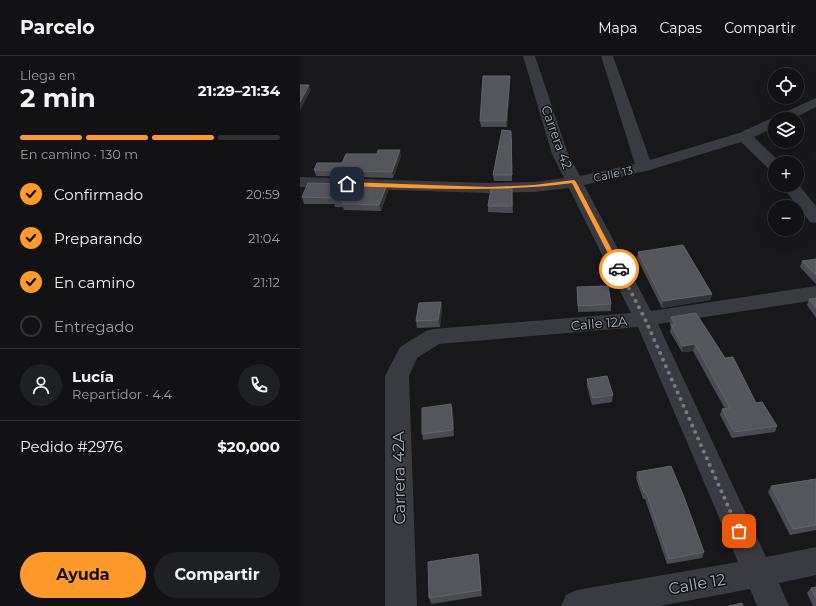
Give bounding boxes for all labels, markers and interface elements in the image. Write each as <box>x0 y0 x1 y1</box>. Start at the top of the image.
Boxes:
text: Parcelo <box>20 16 95 39</box>
text: Mapa <box>598 19 638 37</box>
text: Capas <box>660 19 702 37</box>
text: Compartir <box>724 19 796 37</box>
text: Llega en <box>20 67 76 83</box>
map controls <box>768 68 804 236</box>
button: locate <box>768 68 804 104</box>
text: 21:29–21:34 <box>198 81 280 100</box>
text: 2 min <box>20 82 96 114</box>
street label: Carrera 42 <box>538 103 576 171</box>
button: layers <box>768 112 804 148</box>
text: En camino · 130 m <box>20 146 138 162</box>
button: + <box>768 156 804 192</box>
street label: Calle 13 <box>592 163 634 185</box>
pin <box>330 167 364 201</box>
icon: home <box>336 173 358 195</box>
icon: check <box>20 183 42 205</box>
text: Confirmado <box>54 185 143 204</box>
text: 20:59 <box>246 186 280 202</box>
button: − <box>768 200 804 236</box>
icon: check <box>20 227 42 249</box>
text: Preparando <box>54 229 142 248</box>
text: 21:04 <box>248 230 280 246</box>
courier <box>599 249 639 289</box>
icon: car <box>608 258 630 280</box>
icon: check <box>20 271 42 293</box>
text: En camino <box>54 273 135 292</box>
text: 21:12 <box>253 274 280 290</box>
street label: Calle 12A <box>570 313 628 333</box>
text: Entregado <box>54 317 134 336</box>
button: person <box>20 364 62 406</box>
button: phone <box>238 364 280 406</box>
text: Lucía <box>72 367 114 386</box>
text: Repartidor · 4.4 <box>72 386 172 402</box>
street label: Carrera 42A <box>389 431 409 525</box>
text: Pedido #2976 <box>20 437 123 456</box>
text: $20,000 <box>217 437 280 456</box>
pin <box>722 514 756 548</box>
icon: bag <box>728 520 750 542</box>
button: Ayuda <box>20 552 146 598</box>
button: Compartir <box>154 552 280 598</box>
street label: Calle 12 <box>667 570 727 598</box>

